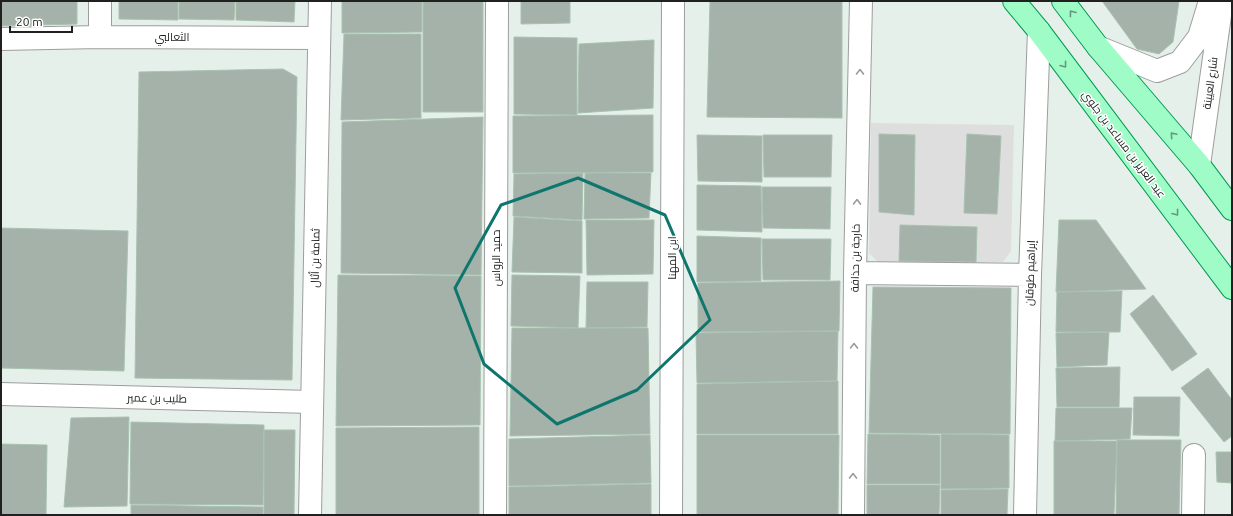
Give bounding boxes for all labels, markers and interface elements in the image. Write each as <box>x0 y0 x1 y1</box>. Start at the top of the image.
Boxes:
scale bar <box>10 8 72 34</box>
one-way arrow <box>1070 11 1077 18</box>
text: 20 m <box>16 15 43 28</box>
street label: الثعالبي <box>155 31 189 46</box>
street label: شارع العيينة <box>1200 56 1222 110</box>
one-way arrow <box>1059 60 1066 67</box>
one-way arrow <box>855 69 864 75</box>
street label: عبد العزيز بن مساعد بن جلوي <box>1077 88 1168 202</box>
one-way arrow <box>1171 132 1178 139</box>
one-way arrow <box>852 199 861 205</box>
one-way arrow <box>1171 209 1178 216</box>
street label: خارجة بن حذافة <box>848 224 863 292</box>
street label: ثمامة بن أثال <box>307 228 323 288</box>
street label: حميد الرواس <box>490 230 503 286</box>
street label: ابن المهنا <box>666 236 679 280</box>
street label: إبراهيم طوقان <box>1023 240 1039 306</box>
one-way arrow <box>850 343 858 349</box>
street label: طليب بن عمير <box>126 391 187 406</box>
one-way arrow <box>849 473 857 479</box>

